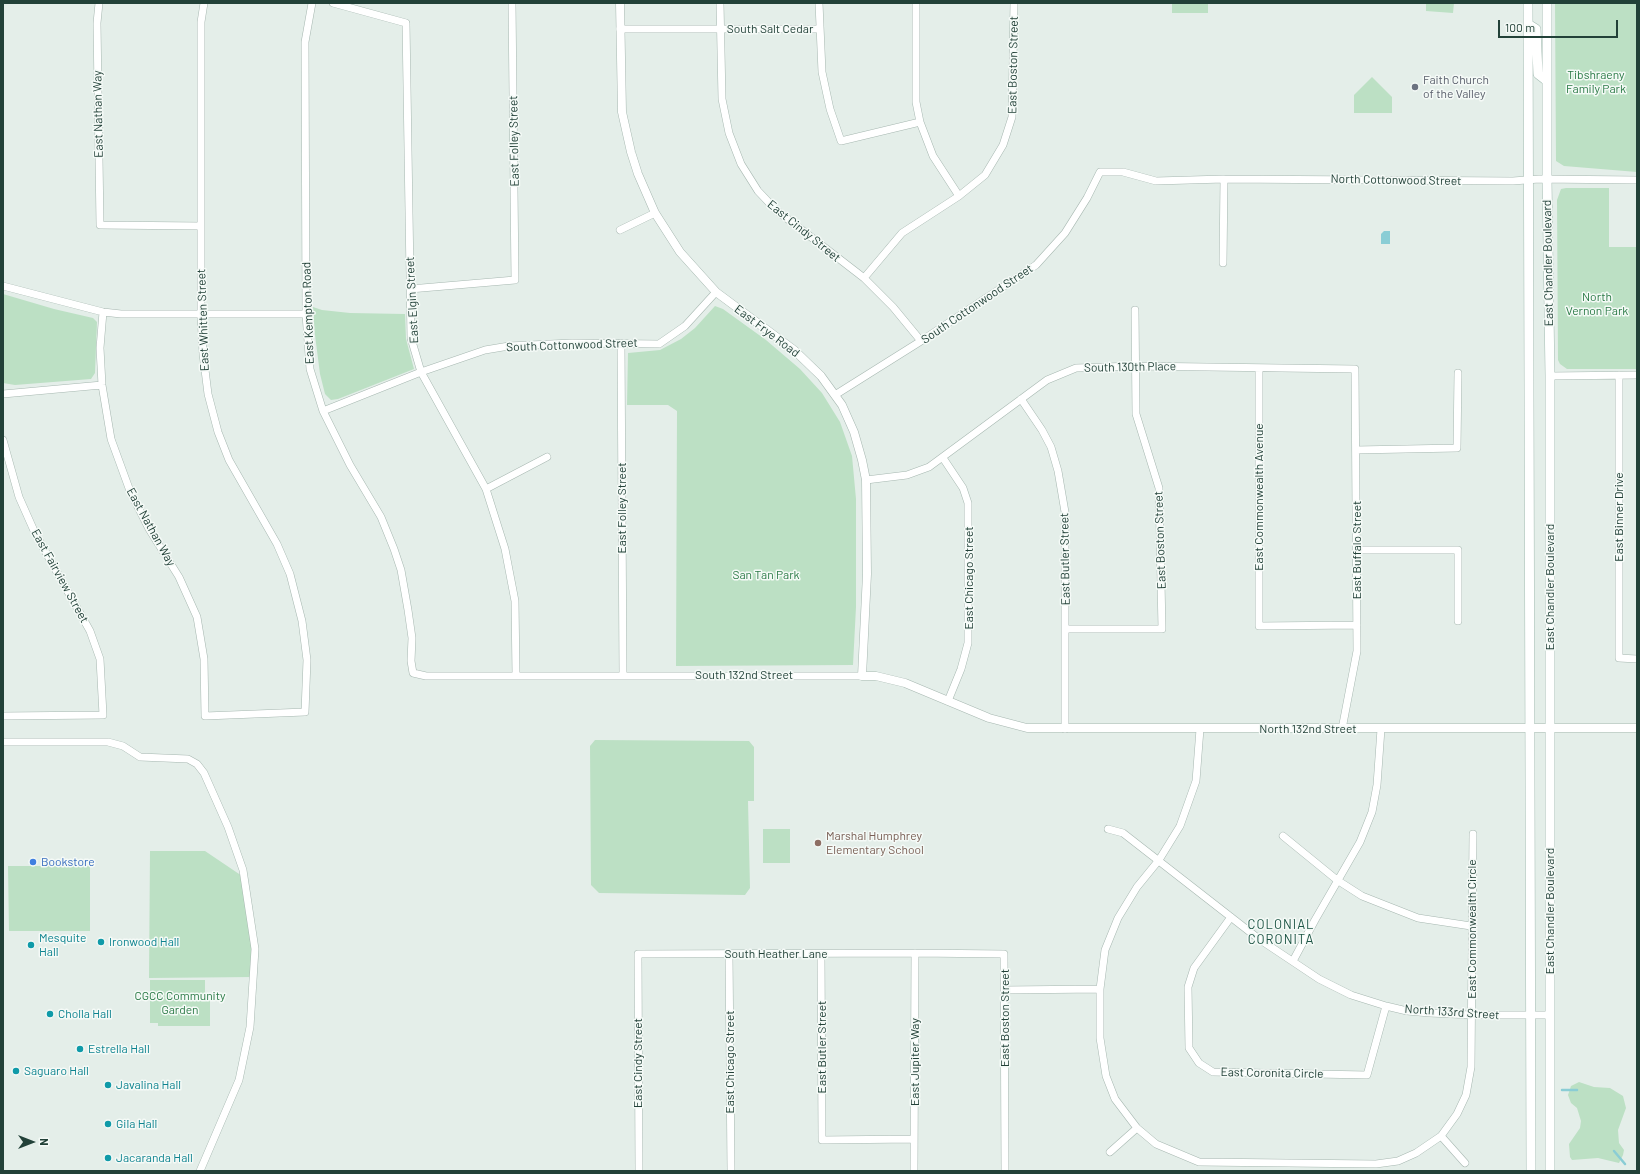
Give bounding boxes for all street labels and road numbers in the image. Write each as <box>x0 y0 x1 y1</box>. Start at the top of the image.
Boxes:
street label: East Boston Street <box>1005 16 1021 114</box>
street label: South Salt Cedar <box>727 22 813 36</box>
street label: East Nathan Way <box>90 70 106 158</box>
street label: East Folley Street <box>506 95 522 187</box>
street label: North Cottonwood Street <box>1330 172 1462 188</box>
street label: East Cindy Street <box>765 197 843 265</box>
street label: East Chandler Boulevard <box>1540 200 1556 326</box>
street label: East Elgin Street <box>403 256 421 344</box>
street label: South Cottonwood Street <box>918 261 1036 347</box>
street label: East Kempton Road <box>299 262 317 364</box>
street label: East Whitten Street <box>194 268 212 372</box>
street label: East Frye Road <box>732 302 802 360</box>
street label: South Cottonwood Street <box>506 336 638 354</box>
street label: South 130th Place <box>1084 359 1176 375</box>
street label: East Commonwealth Avenue <box>1252 423 1266 571</box>
street label: East Folley Street <box>615 462 629 554</box>
street label: East Binner Drive <box>1612 472 1626 562</box>
street label: East Nathan Way <box>123 485 179 569</box>
street label: East Boston Street <box>1151 491 1169 589</box>
street label: East Buffalo Street <box>1350 501 1364 599</box>
street label: East Butler Street <box>1057 513 1073 605</box>
street label: East Chandler Boulevard <box>1543 524 1557 650</box>
street label: East Chicago Street <box>962 526 976 630</box>
street label: East Fairview Street <box>28 527 92 625</box>
street label: South 132nd Street <box>695 668 793 682</box>
street label: North 132nd Street <box>1259 722 1357 736</box>
street label: East Chandler Boulevard <box>1543 848 1557 974</box>
street label: East Commonwealth Circle <box>1465 859 1479 999</box>
street label: South Heather Lane <box>724 947 828 961</box>
street label: East Boston Street <box>998 969 1012 1067</box>
street label: East Butler Street <box>815 1001 829 1093</box>
street label: North 133rd Street <box>1404 1002 1500 1022</box>
street label: East Chicago Street <box>723 1010 737 1114</box>
street label: East Cindy Street <box>631 1018 645 1108</box>
street label: East Jupiter Way <box>908 1018 922 1106</box>
street label: East Coronita Circle <box>1220 1065 1324 1081</box>

